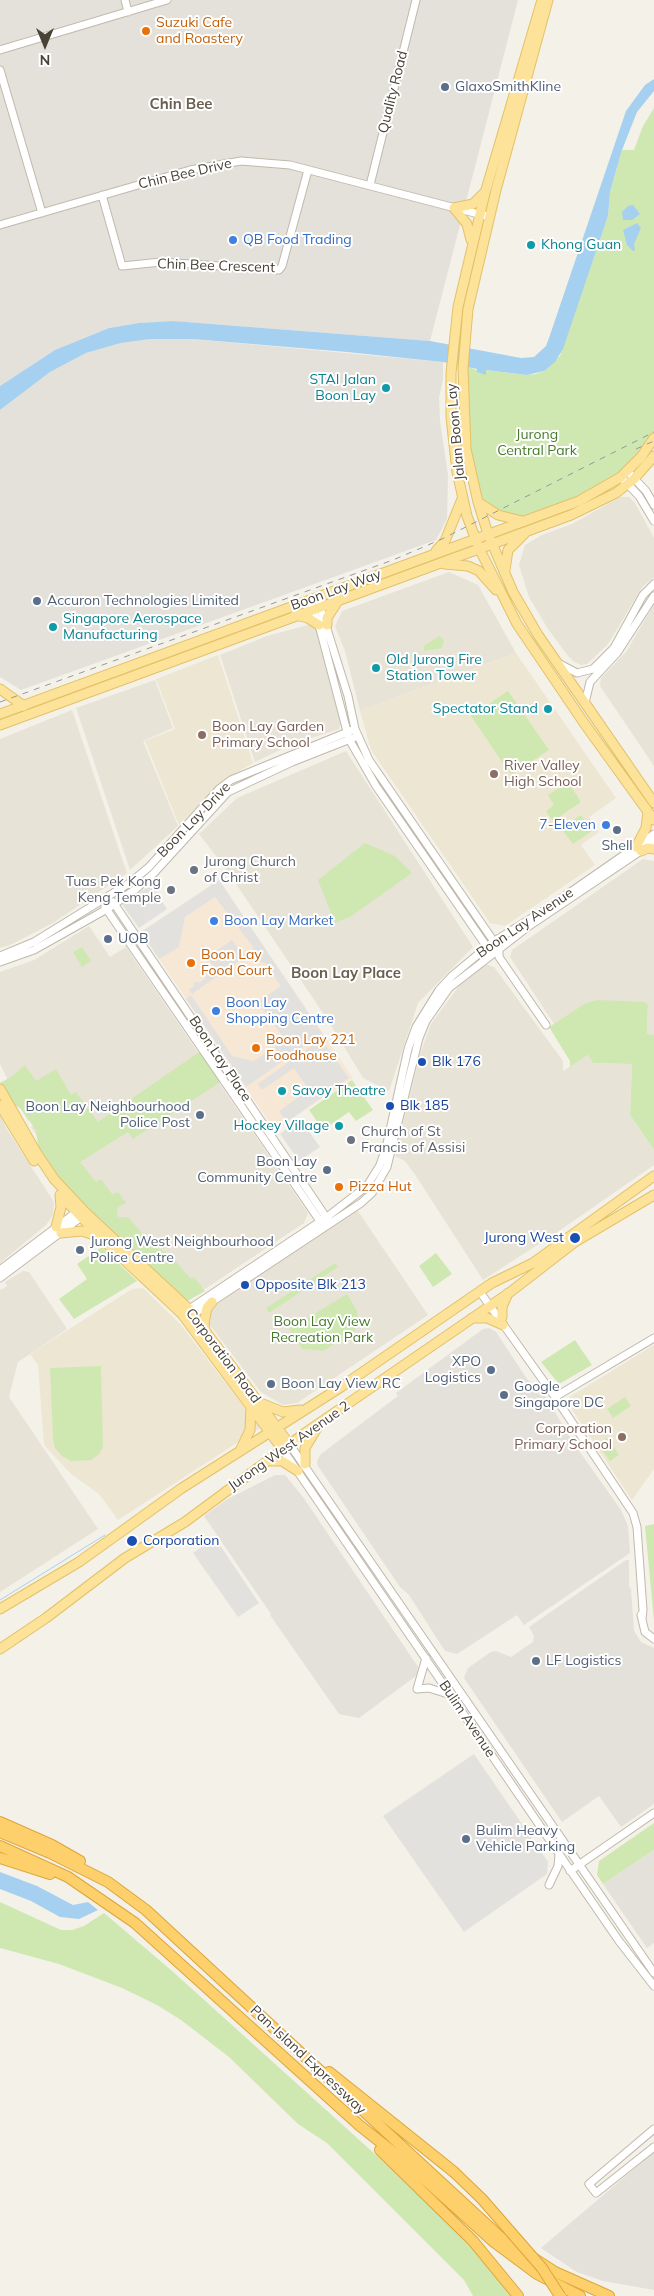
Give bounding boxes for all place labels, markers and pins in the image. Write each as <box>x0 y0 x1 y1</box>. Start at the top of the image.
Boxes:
place label: Suzuki Cafe and Roastery <box>156 15 243 48</box>
marker: Suzuki Cafe and Roastery <box>140 25 152 37</box>
place label: GlaxoSmithKline <box>455 79 561 95</box>
marker: GlaxoSmithKline <box>439 81 451 93</box>
place label: QB Food Trading <box>243 232 352 248</box>
marker: QB Food Trading <box>227 234 239 246</box>
place label: Khong Guan <box>541 237 621 253</box>
marker: Khong Guan <box>525 239 537 251</box>
place label: STAI Jalan Boon Lay <box>310 372 376 404</box>
marker: STAI Jalan Boon Lay <box>380 382 392 394</box>
place label: Accuron Technologies Limited <box>47 593 239 609</box>
marker: Accuron Technologies Limited <box>31 595 43 607</box>
place label: Singapore Aerospace Manufacturing <box>63 611 202 644</box>
marker: Singapore Aerospace Manufacturing <box>47 621 59 633</box>
place label: Old Jurong Fire Station Tower <box>386 652 482 684</box>
marker: Old Jurong Fire Station Tower <box>370 662 382 674</box>
place label: Spectator Stand <box>433 701 538 717</box>
marker: Spectator Stand <box>542 703 554 715</box>
place label: Boon Lay Garden Primary School <box>212 719 324 752</box>
marker: Boon Lay Garden Primary School <box>196 729 208 741</box>
place label: River Valley High School <box>504 758 582 790</box>
marker: River Valley High School <box>488 768 500 780</box>
place label: 7-Eleven <box>539 817 596 833</box>
marker: 7-Eleven <box>600 819 612 831</box>
marker: Shell <box>611 824 623 836</box>
place label: Shell <box>601 838 633 854</box>
place label: Jurong Church of Christ <box>204 854 296 886</box>
marker: Jurong Church of Christ <box>188 864 200 876</box>
place label: Tuas Pek Kong Keng Temple <box>66 874 161 906</box>
marker: Tuas Pek Kong Keng Temple <box>165 884 177 896</box>
place label: Boon Lay Market <box>224 913 333 929</box>
marker: Boon Lay Market <box>208 915 220 927</box>
place label: UOB <box>118 931 149 947</box>
marker: UOB <box>102 933 114 945</box>
place label: Boon Lay Food Court <box>201 947 272 980</box>
marker: Boon Lay Food Court <box>185 957 197 969</box>
place label: Boon Lay Shopping Centre <box>226 995 334 1028</box>
marker: Boon Lay Shopping Centre <box>210 1005 222 1017</box>
place label: Boon Lay 221 Foodhouse <box>266 1032 356 1064</box>
marker: Boon Lay 221 Foodhouse <box>250 1042 262 1054</box>
place label: Blk 176 <box>432 1054 481 1070</box>
marker: Blk 176 <box>416 1056 428 1068</box>
place label: Savoy Theatre <box>292 1083 386 1099</box>
marker: Savoy Theatre <box>276 1085 288 1097</box>
place label: Blk 185 <box>400 1098 449 1114</box>
place label: Boon Lay Neighbourhood Police Post <box>25 1099 190 1132</box>
marker: Blk 185 <box>384 1100 396 1112</box>
marker: Boon Lay Neighbourhood Police Post <box>194 1109 206 1121</box>
place label: Hockey Village <box>233 1118 329 1134</box>
marker: Hockey Village <box>333 1120 345 1132</box>
place label: Church of St Francis of Assisi <box>361 1124 465 1156</box>
marker: Church of St Francis of Assisi <box>345 1134 357 1146</box>
place label: Boon Lay Community Centre <box>197 1154 317 1186</box>
marker: Boon Lay Community Centre <box>321 1164 333 1176</box>
place label: Pizza Hut <box>349 1179 412 1195</box>
marker: Pizza Hut <box>333 1181 345 1193</box>
place label: Jurong West <box>484 1230 564 1246</box>
marker: Jurong West <box>568 1231 582 1245</box>
place label: Jurong West Neighbourhood Police Centre <box>90 1234 274 1266</box>
marker: Jurong West Neighbourhood Police Centre <box>74 1244 86 1256</box>
place label: Opposite Blk 213 <box>255 1277 366 1293</box>
marker: Opposite Blk 213 <box>239 1279 251 1291</box>
place label: XPO Logistics <box>425 1354 481 1386</box>
marker: XPO Logistics <box>485 1364 497 1376</box>
place label: Boon Lay View RC <box>281 1376 401 1392</box>
marker: Boon Lay View RC <box>265 1378 277 1390</box>
place label: Google Singapore DC <box>514 1379 604 1411</box>
marker: Google Singapore DC <box>498 1389 510 1401</box>
place label: Corporation Primary School <box>514 1421 612 1454</box>
marker: Corporation Primary School <box>616 1431 628 1443</box>
place label: Corporation <box>143 1533 219 1549</box>
marker: Corporation <box>125 1534 139 1548</box>
place label: LF Logistics <box>546 1653 621 1669</box>
marker: LF Logistics <box>530 1655 542 1667</box>
place label: Bulim Heavy Vehicle Parking <box>476 1823 575 1855</box>
marker: Bulim Heavy Vehicle Parking <box>460 1833 472 1845</box>

